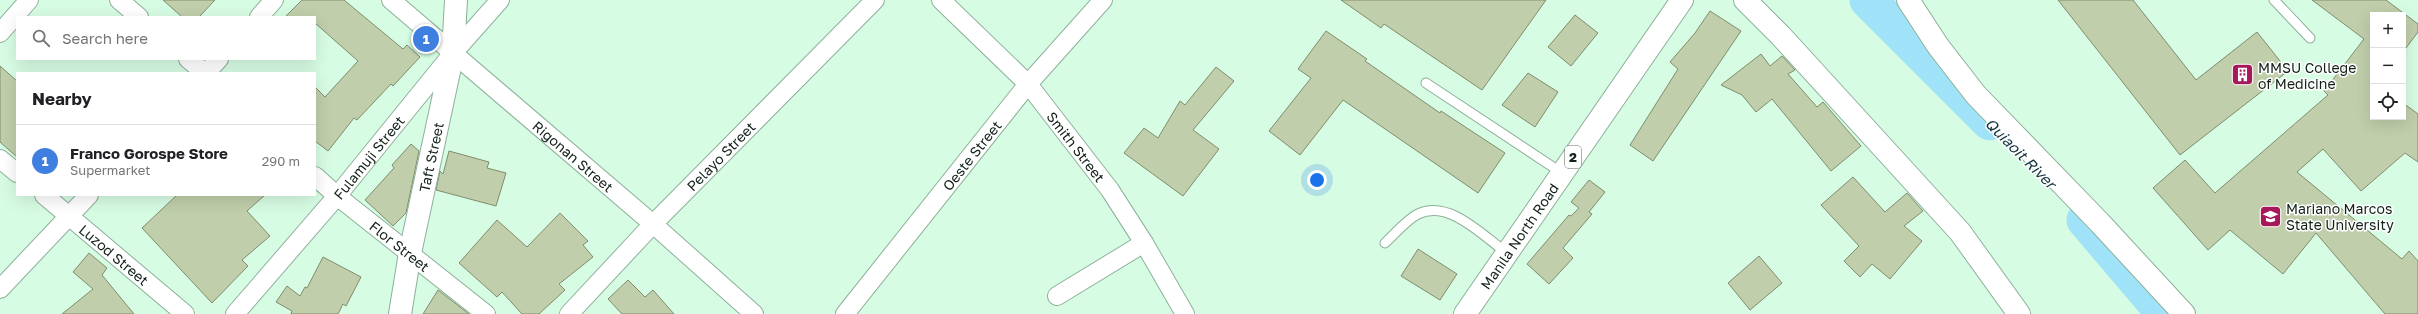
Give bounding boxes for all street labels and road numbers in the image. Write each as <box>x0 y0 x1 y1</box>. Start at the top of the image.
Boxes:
street label: Smith Street <box>1044 108 1109 185</box>
street label: Fulamuji Street <box>330 112 407 202</box>
street label: Rigonan Street <box>530 117 617 195</box>
street label: Oeste Street <box>938 117 1004 194</box>
street label: Pelayo Street <box>683 118 758 194</box>
street label: Taft Street <box>415 120 446 194</box>
road number: 2 <box>1565 146 1581 168</box>
street label: Manila North Road <box>1476 180 1562 292</box>
street label: Flor Street <box>367 217 433 275</box>
street label: Luzod Street <box>76 220 152 288</box>

